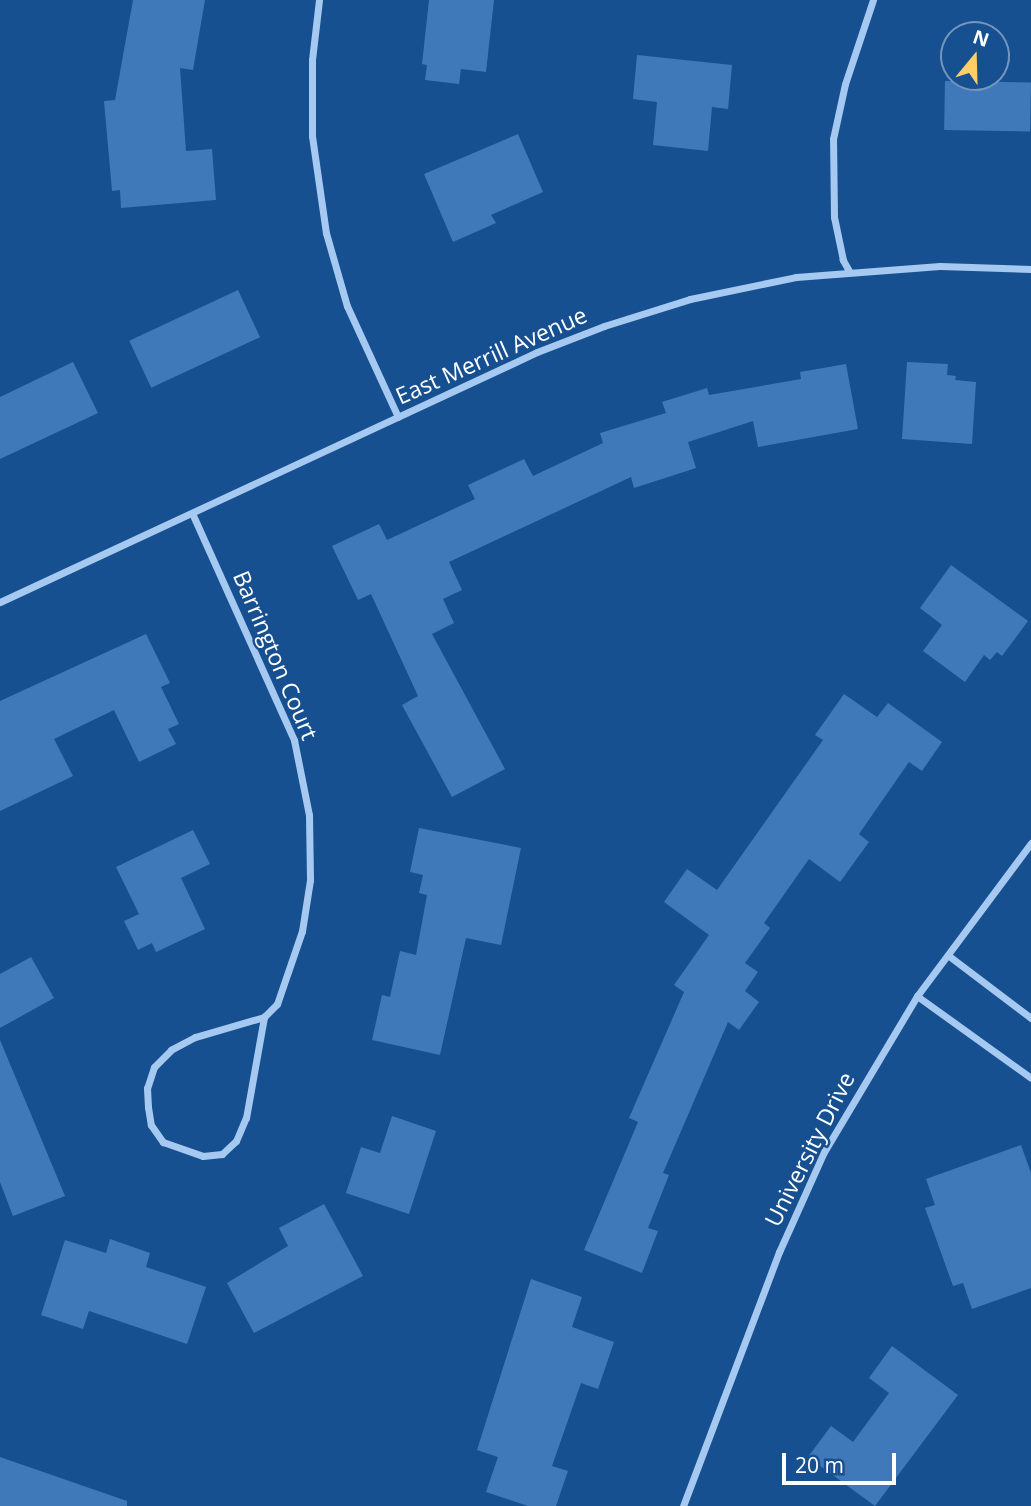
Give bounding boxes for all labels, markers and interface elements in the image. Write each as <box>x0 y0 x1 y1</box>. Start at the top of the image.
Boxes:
north arrow <box>940 21 1010 91</box>
text: N <box>970 23 993 53</box>
street label: East Merrill Avenue <box>391 300 591 410</box>
street label: Barrington Court <box>228 566 324 744</box>
street label: University Drive <box>758 1067 860 1231</box>
scale bar <box>786 1440 900 1484</box>
text: 20 m <box>795 1451 844 1479</box>

